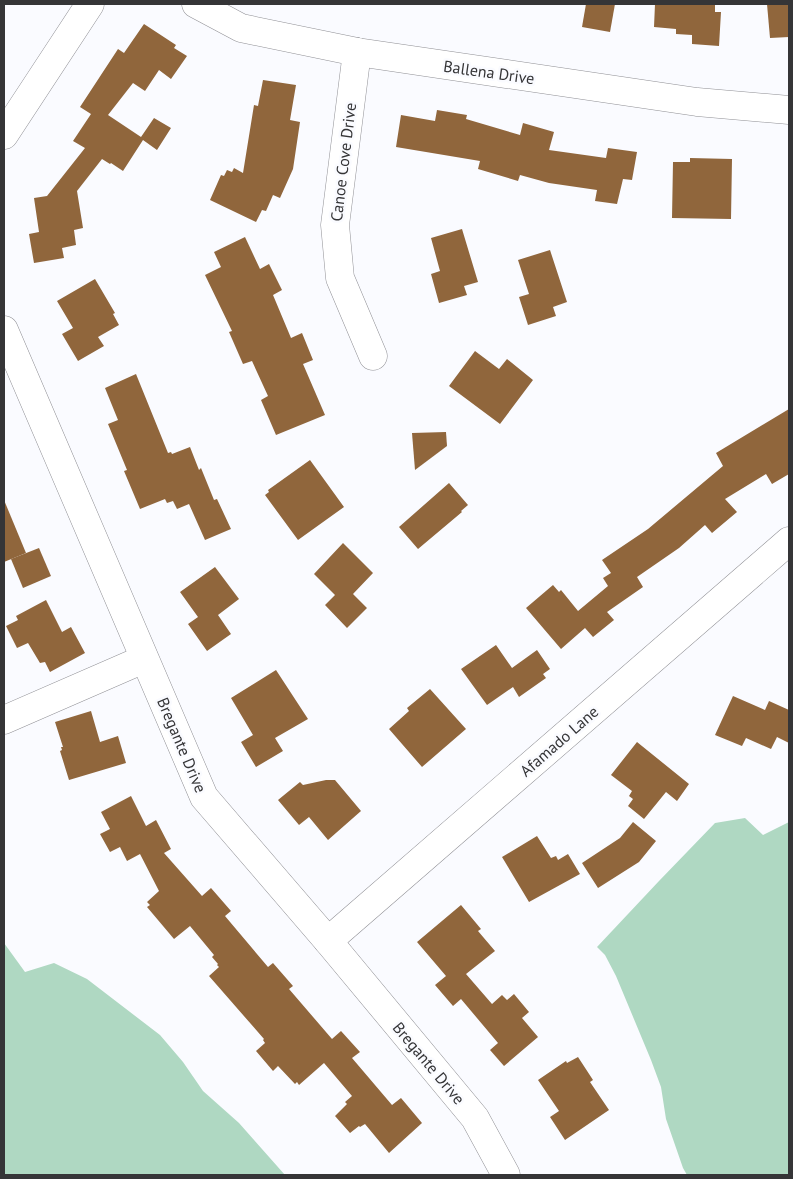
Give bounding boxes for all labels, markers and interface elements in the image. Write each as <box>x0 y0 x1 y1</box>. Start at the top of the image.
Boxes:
street label: Ballena Drive <box>442 56 536 88</box>
street label: Canoe Cove Drive <box>326 102 360 222</box>
street label: Bregante Drive <box>153 694 211 796</box>
street label: Afamado Lane <box>516 701 602 781</box>
street label: Bregante Drive <box>389 1018 469 1108</box>

